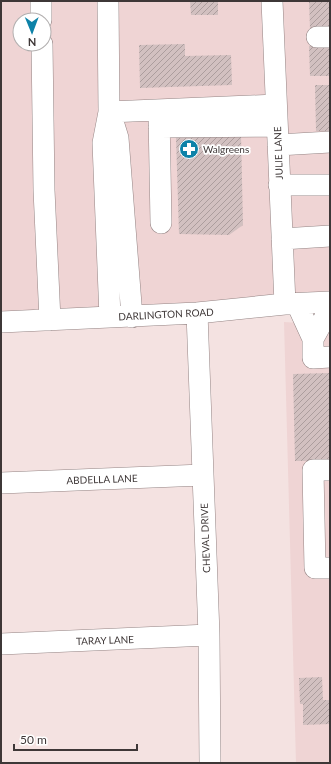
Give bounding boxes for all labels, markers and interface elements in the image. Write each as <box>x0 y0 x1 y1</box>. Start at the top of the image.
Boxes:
north arrow <box>12 12 52 52</box>
text: N <box>28 36 37 49</box>
street label: JULIE LANE <box>271 126 285 180</box>
pharmacy icon: Walgreens <box>178 138 200 160</box>
place label: Walgreens <box>203 143 249 155</box>
street label: DARLINGTON ROAD <box>118 305 214 322</box>
street label: ABDELLA LANE <box>66 472 138 486</box>
street label: CHEVAL DRIVE <box>198 503 212 573</box>
street label: TARAY LANE <box>76 633 134 647</box>
scale bar <box>14 726 137 752</box>
text: 50 m <box>20 732 47 747</box>

